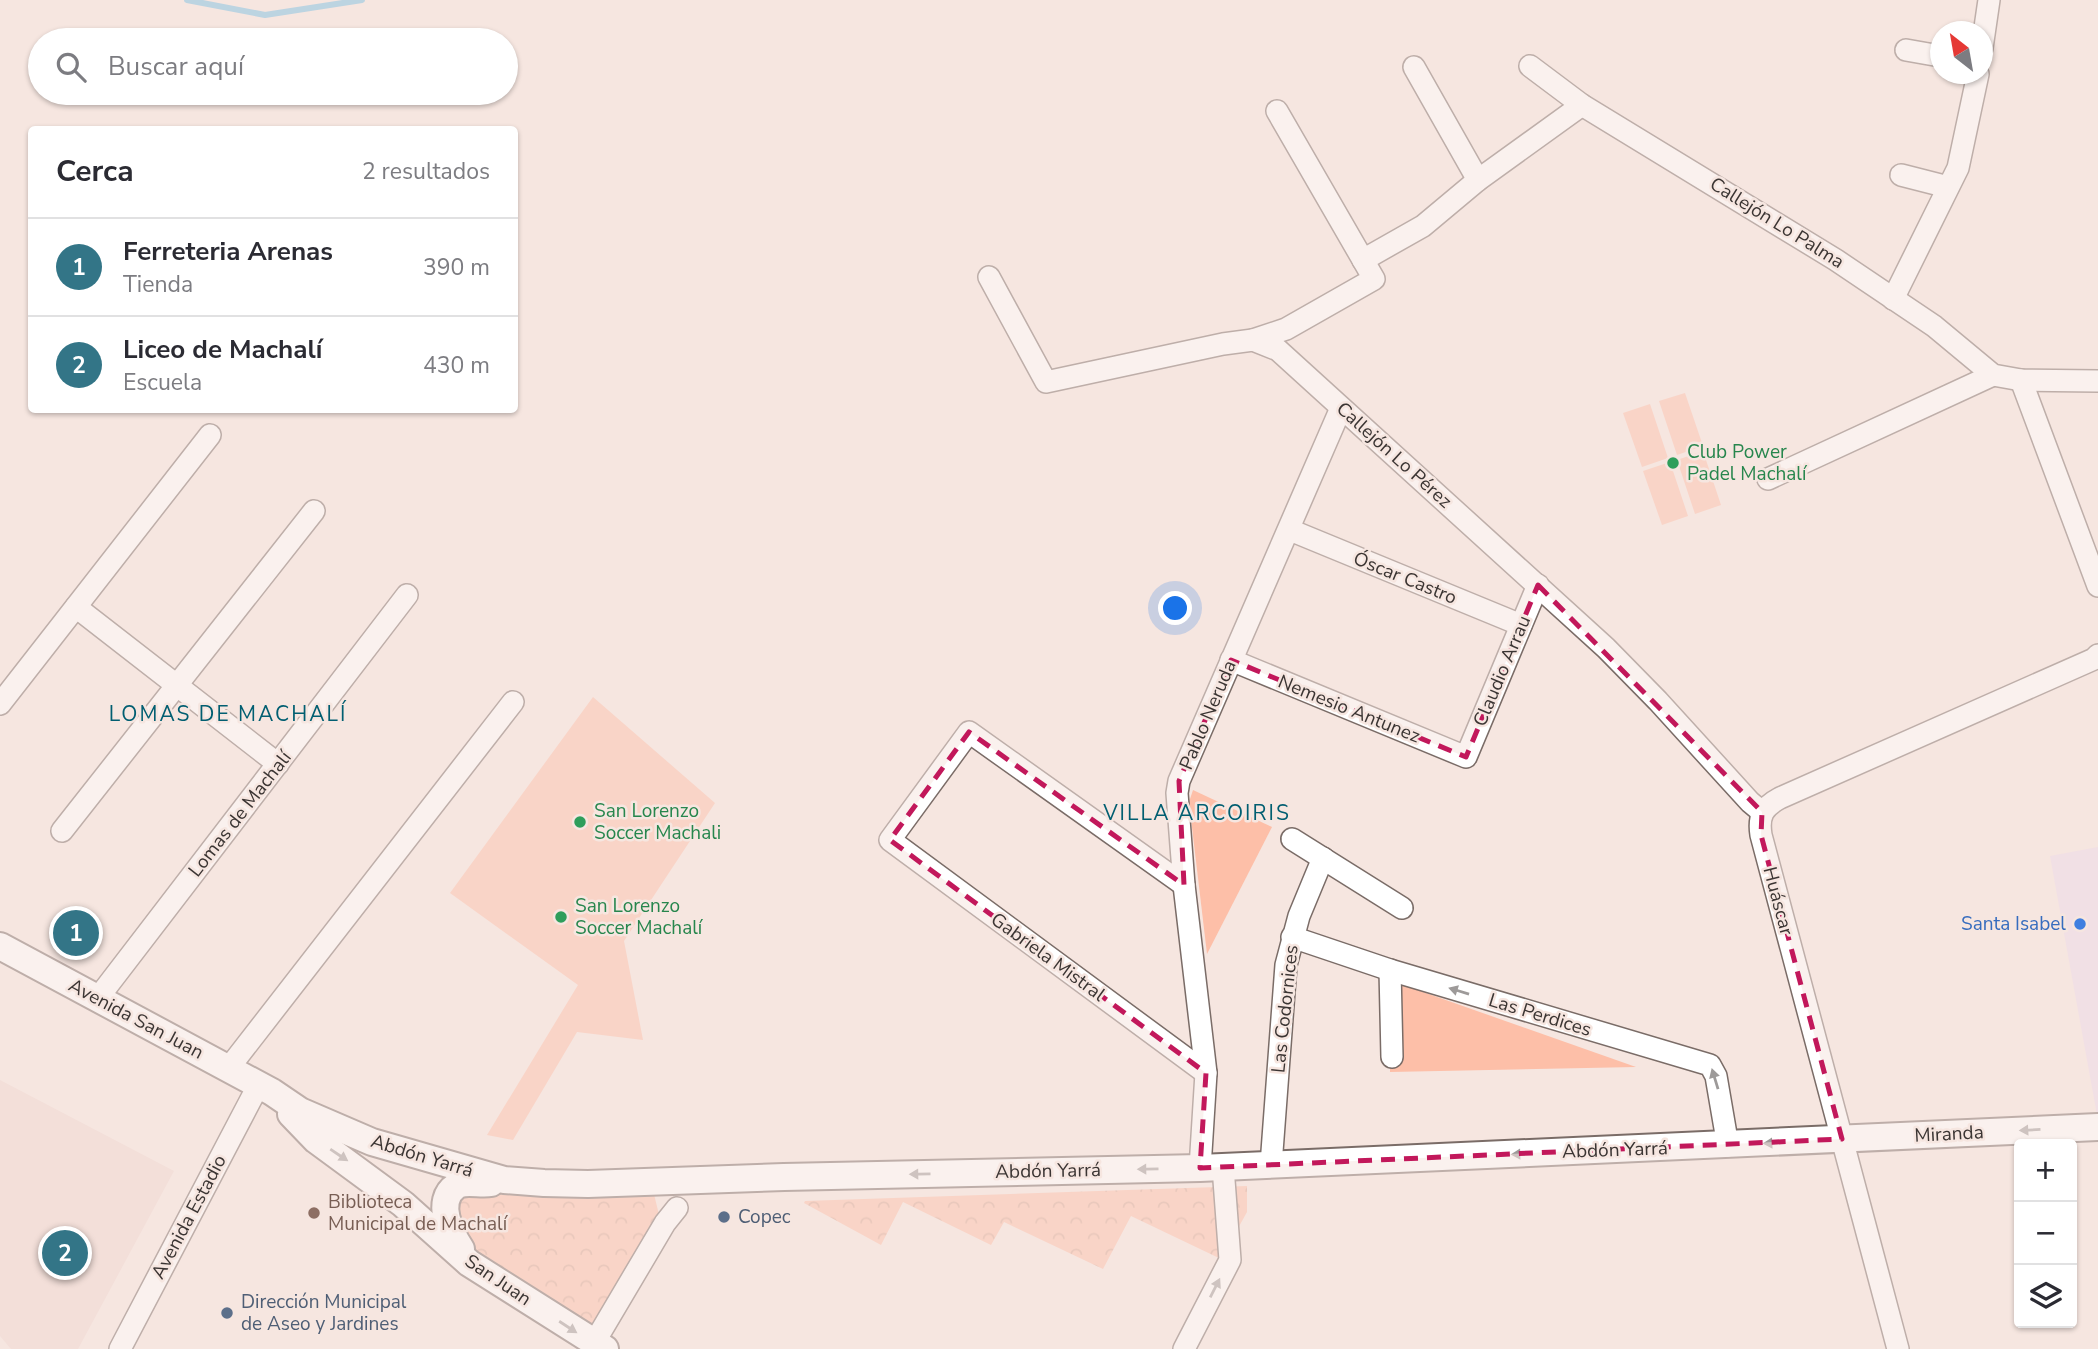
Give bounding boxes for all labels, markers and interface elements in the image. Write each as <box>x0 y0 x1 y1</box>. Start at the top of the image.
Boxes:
north arrow <box>1930 21 1993 84</box>
search box <box>28 28 518 105</box>
icon: search <box>52 48 90 86</box>
text: Buscar aquí <box>108 49 244 84</box>
text: Cerca <box>56 151 134 192</box>
text: 2 resultados <box>362 156 490 187</box>
street label: Callejón Lo Palma <box>1705 171 1849 275</box>
text: Ferreteria Arenas <box>123 234 333 269</box>
text: 1 <box>72 252 86 283</box>
text: 390 m <box>423 252 490 283</box>
text: Tienda <box>123 269 193 300</box>
text: Liceo de Machalí <box>123 332 322 367</box>
text: 2 <box>72 350 86 381</box>
text: 430 m <box>423 350 490 381</box>
text: Escuela <box>123 367 202 398</box>
street label: Callejón Lo Pérez <box>1331 396 1458 514</box>
place label: Club Power Padel Machalí <box>1687 439 1808 487</box>
marker: Club Power Padel Machalí <box>1665 455 1681 471</box>
street label: Óscar Castro <box>1349 545 1461 611</box>
your location <box>1158 591 1192 625</box>
street label: Claudio Arrau <box>1467 612 1537 730</box>
street label: Pablo Neruda <box>1173 656 1243 774</box>
street label: Nemesio Antunez <box>1274 669 1424 749</box>
district label: LOMAS DE MACHALÍ <box>109 700 347 728</box>
street label: Lomas de Machalí <box>183 744 298 882</box>
place label: San Lorenzo Soccer Machali <box>594 798 721 846</box>
district label: VILLA ARCOIRIS <box>1102 799 1291 827</box>
marker: San Lorenzo Soccer Machali <box>572 814 588 830</box>
street label: Huáscar <box>1756 864 1800 938</box>
place label: San Lorenzo Soccer Machalí <box>575 893 704 941</box>
pin: 1 <box>53 907 99 959</box>
street label: Gabriela Mistral <box>986 907 1111 1008</box>
marker: San Lorenzo Soccer Machalí <box>553 909 569 925</box>
place label: Santa Isabel <box>1961 911 2066 937</box>
marker: Santa Isabel <box>2072 916 2088 932</box>
street label: Las Codornices <box>1265 944 1305 1074</box>
street label: Avenida San Juan <box>64 972 208 1066</box>
one-way arrow <box>1449 985 1470 995</box>
street label: Las Perdices <box>1485 987 1595 1043</box>
one-way arrow <box>1710 1068 1720 1089</box>
street label: Miranda <box>1914 1119 1984 1149</box>
one-way arrow <box>2019 1125 2041 1136</box>
street label: Abdón Yarrá <box>368 1128 476 1184</box>
street label: Abdón Yarrá <box>1562 1135 1668 1165</box>
one-way arrow <box>1762 1138 1784 1149</box>
map controls <box>2014 1139 2077 1328</box>
button: + <box>2014 1139 2077 1202</box>
one-way arrow <box>329 1149 349 1162</box>
one-way arrow <box>1511 1149 1533 1160</box>
street label: Avenida Estadio <box>145 1150 233 1284</box>
street label: Abdón Yarrá <box>995 1157 1101 1185</box>
one-way arrow <box>1136 1163 1158 1175</box>
one-way arrow <box>909 1168 931 1180</box>
place label: Biblioteca Municipal de Machalí <box>328 1189 509 1237</box>
button: − <box>2014 1202 2077 1265</box>
place label: Copec <box>738 1204 791 1230</box>
marker: Biblioteca Municipal de Machalí <box>306 1205 322 1221</box>
marker: Copec <box>716 1209 732 1225</box>
pin: 2 <box>42 1227 88 1279</box>
street label: San Juan <box>460 1248 536 1312</box>
button: layers <box>2014 1265 2077 1328</box>
one-way arrow <box>1209 1278 1221 1298</box>
place label: Dirección Municipal de Aseo y Jardines <box>241 1289 407 1337</box>
marker: Dirección Municipal de Aseo y Jardines <box>219 1305 235 1321</box>
one-way arrow <box>558 1320 578 1333</box>

